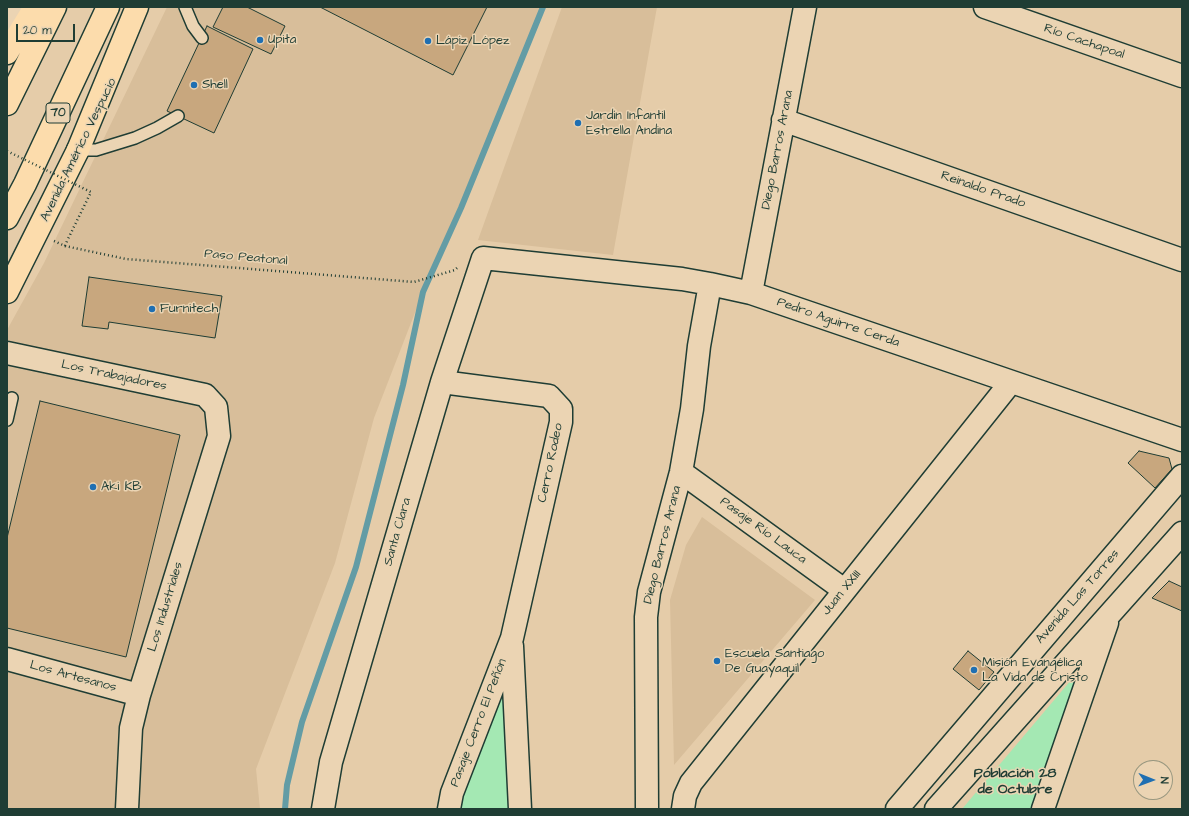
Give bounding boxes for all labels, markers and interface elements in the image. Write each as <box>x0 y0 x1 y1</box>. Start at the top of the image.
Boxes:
scale bar <box>18 16 77 42</box>
street label: Río Cachapoal <box>1042 21 1126 63</box>
text: 20 m <box>23 22 52 39</box>
place label: Upita <box>268 32 296 48</box>
place label: Lápiz López <box>436 33 509 49</box>
marker: Upita <box>255 35 265 45</box>
marker: Lápiz López <box>423 36 433 46</box>
street label: Avenida Américo Vespucio <box>37 76 121 224</box>
place label: Shell <box>202 77 228 93</box>
marker: Shell <box>189 80 199 90</box>
street label: Diego Barros Arana <box>759 89 797 211</box>
road number: 70 <box>46 103 70 123</box>
place label: Jardín Infantil Estrella Andina <box>586 108 672 139</box>
marker: Jardín Infantil Estrella Andina <box>573 118 583 128</box>
street label: Reinaldo Prado <box>939 168 1027 212</box>
street label: Paso Peatonal <box>204 247 288 269</box>
street label: Pedro Aguirre Cerda <box>775 295 901 351</box>
place label: Furnitech <box>160 301 218 317</box>
marker: Furnitech <box>147 304 157 314</box>
street label: Los Trabajadores <box>60 357 168 395</box>
street label: Cerro Rodeo <box>535 422 567 504</box>
place label: Aki KB <box>101 479 142 495</box>
marker: Aki KB <box>88 482 98 492</box>
street label: Diego Barros Arana <box>641 484 685 606</box>
street label: Pasaje Río Lauca <box>717 494 809 568</box>
street label: Santa Clara <box>381 496 415 568</box>
street label: Avenida Las Torres <box>1033 547 1123 647</box>
street label: Los Industriales <box>145 560 187 654</box>
street label: Juan XXIII <box>819 567 865 619</box>
place label: Escuela Santiago De Guayaquil <box>725 646 824 677</box>
place label: Misión Evangélica La Vida de Cristo <box>982 655 1088 686</box>
marker: Escuela Santiago De Guayaquil <box>712 656 722 666</box>
street label: Pasaje Cerro El Peñón <box>447 657 511 789</box>
street label: Los Artesanos <box>28 658 118 696</box>
marker: Misión Evangélica La Vida de Cristo <box>969 665 979 675</box>
north arrow <box>1133 760 1173 800</box>
district label: Población 28 de Octubre <box>974 766 1056 798</box>
text: N <box>1157 777 1172 784</box>

